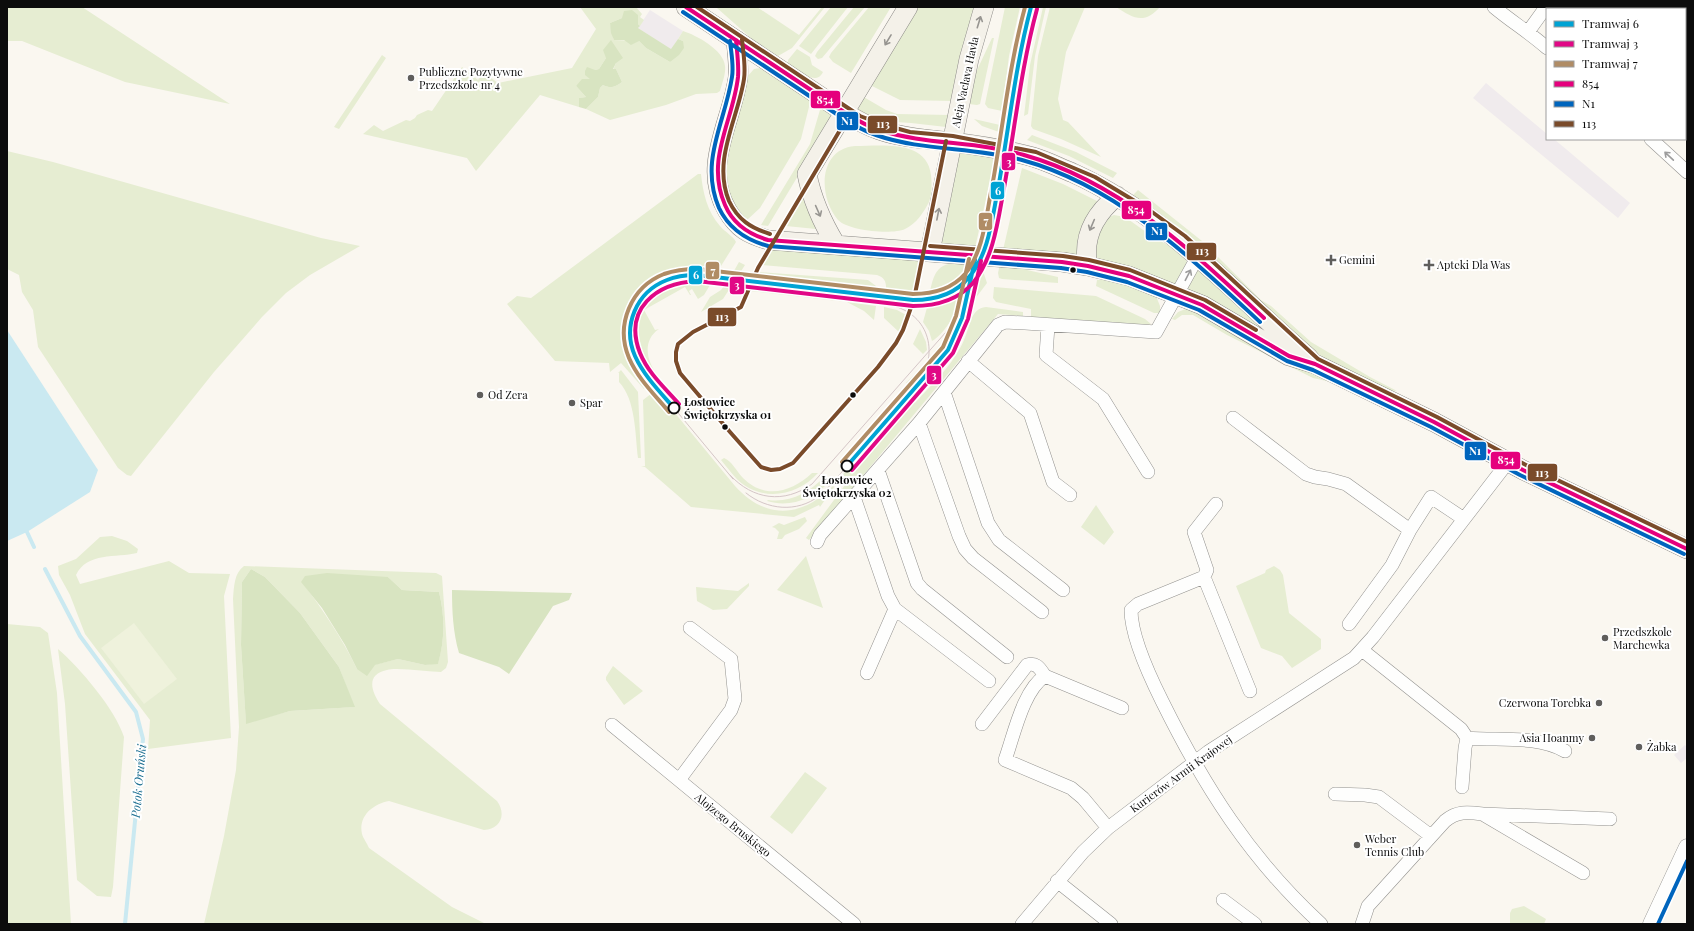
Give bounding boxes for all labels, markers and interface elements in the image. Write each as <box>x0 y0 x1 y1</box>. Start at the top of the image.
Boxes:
legend <box>1546 8 1686 140</box>
text: Tramwaj 6 <box>1582 15 1639 31</box>
one-way arrow <box>976 16 983 29</box>
one-way arrow <box>883 34 891 46</box>
street label: Aleja Vaclava Havla <box>947 35 982 130</box>
text: Tramwaj 3 <box>1582 35 1638 51</box>
text: Tramwaj 7 <box>1582 55 1638 71</box>
place label: Publiczne Pozytywne Przedszkole nr 4 <box>419 64 523 92</box>
marker: Publiczne Pozytywne Przedszkole nr 4 <box>406 73 416 83</box>
text: 854 <box>1582 75 1599 91</box>
line badge: 854 <box>810 90 841 109</box>
text: 854 <box>816 92 834 107</box>
text: N1 <box>1582 95 1595 111</box>
line badge: N1 <box>836 111 859 131</box>
text: N1 <box>841 113 853 128</box>
line badge: 113 <box>867 115 898 134</box>
text: 113 <box>1582 115 1596 131</box>
text: 113 <box>876 116 890 131</box>
one-way arrow <box>1664 151 1674 160</box>
line badge: 3 <box>1001 152 1016 171</box>
text: 3 <box>1006 154 1012 169</box>
line badge: 6 <box>990 181 1005 200</box>
text: 6 <box>995 183 1001 198</box>
line badge: 854 <box>1121 200 1152 220</box>
text: 854 <box>1127 202 1145 217</box>
one-way arrow <box>815 204 822 216</box>
one-way arrow <box>934 207 942 220</box>
line badge: 7 <box>978 212 993 231</box>
text: 7 <box>983 213 989 228</box>
one-way arrow <box>1088 219 1096 231</box>
line badge: N1 <box>1145 222 1168 241</box>
text: N1 <box>1151 223 1163 238</box>
line badge: 113 <box>1186 242 1217 261</box>
text: 113 <box>1195 243 1209 258</box>
place label: Gemini <box>1339 252 1375 267</box>
marker: Gemini <box>1326 255 1336 265</box>
place label: Apteki Dla Was <box>1436 257 1510 272</box>
marker: Apteki Dla Was <box>1424 260 1434 270</box>
line badge: 7 <box>705 261 720 280</box>
text: 7 <box>710 263 716 278</box>
line badge: 6 <box>688 265 703 285</box>
unlabelled marker <box>1068 265 1078 275</box>
text: 6 <box>693 267 699 282</box>
one-way arrow <box>1185 270 1192 282</box>
line badge: 3 <box>729 276 745 295</box>
text: 3 <box>734 277 740 292</box>
line badge: 113 <box>707 307 737 327</box>
text: 113 <box>715 309 729 324</box>
line badge: 3 <box>926 365 942 385</box>
text: 3 <box>931 367 937 382</box>
place label: Od Zera <box>488 387 528 402</box>
marker: Od Zera <box>475 390 485 400</box>
unlabelled marker <box>848 390 858 400</box>
place label: Łostowice Świętokrzyska 01 <box>684 394 771 422</box>
place label: Spar <box>580 395 603 410</box>
marker: Spar <box>567 398 577 408</box>
marker: Łostowice Świętokrzyska 01 <box>667 401 681 415</box>
unlabelled marker <box>720 422 730 432</box>
line badge: N1 <box>1464 441 1487 461</box>
text: N1 <box>1469 443 1481 458</box>
line badge: 854 <box>1490 451 1521 470</box>
text: 854 <box>1497 452 1515 467</box>
marker: Łostowice Świętokrzyska 02 <box>840 459 854 473</box>
line badge: 113 <box>1527 463 1558 482</box>
text: 113 <box>1535 465 1549 480</box>
place label: Łostowice Świętokrzyska 02 <box>803 472 892 500</box>
place label: Przedszkole Marchewka <box>1613 624 1672 652</box>
marker: Przedszkole Marchewka <box>1600 633 1610 643</box>
place label: Czerwona Torebka <box>1499 695 1592 710</box>
marker: Czerwona Torebka <box>1594 698 1604 708</box>
place label: Asia Hoanmy <box>1518 730 1584 745</box>
street label: Kurierów Armii Krajowej <box>1127 731 1235 816</box>
marker: Asia Hoanmy <box>1587 733 1597 743</box>
place label: Żabka <box>1647 739 1677 754</box>
marker: Żabka <box>1634 742 1644 752</box>
water label: Potok Oruński <box>127 743 149 819</box>
street label: Alojzego Bruskiego <box>691 789 774 860</box>
place label: Weber Tennis Club <box>1364 831 1424 859</box>
marker: Weber Tennis Club <box>1352 840 1362 850</box>

